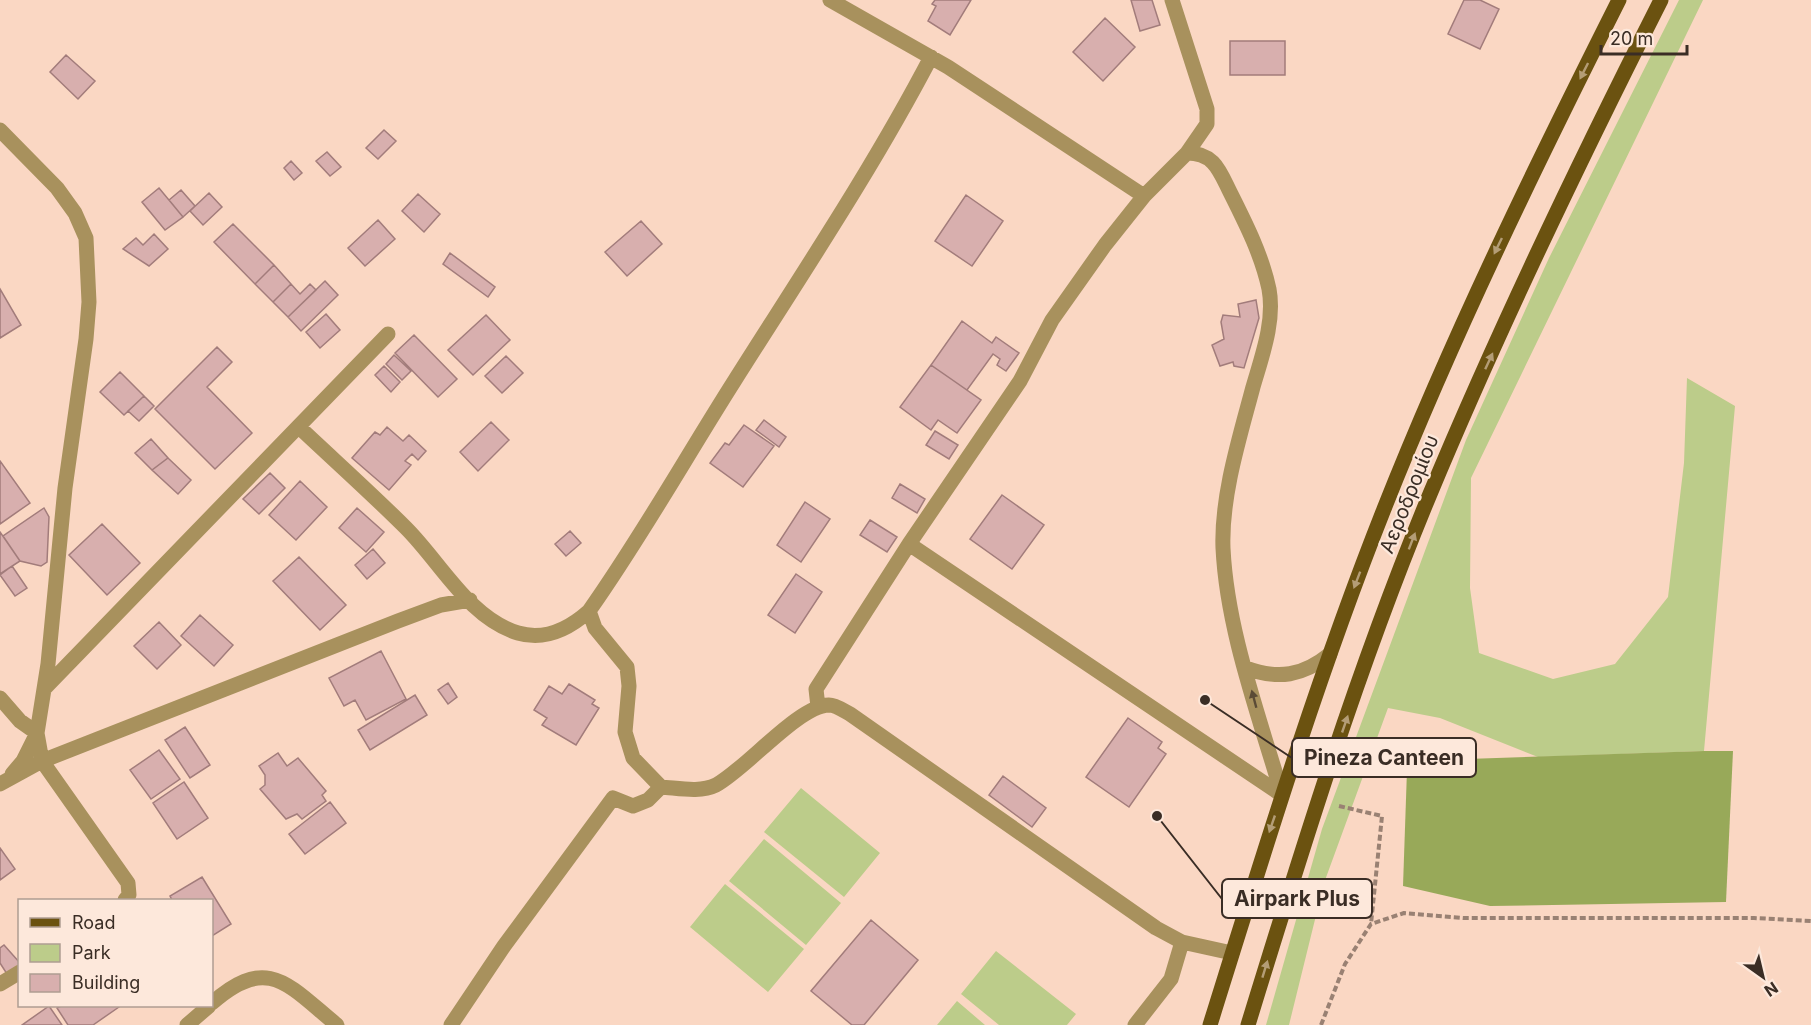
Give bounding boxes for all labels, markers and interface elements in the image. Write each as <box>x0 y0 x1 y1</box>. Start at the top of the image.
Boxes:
scale bar <box>1601 18 1686 56</box>
text: 20 m <box>1610 28 1653 49</box>
one-way arrow <box>1579 62 1589 80</box>
one-way arrow <box>1494 238 1503 255</box>
one-way arrow <box>1484 353 1493 370</box>
street label: Αεροδρομίου <box>1374 431 1444 557</box>
one-way arrow <box>1408 532 1417 550</box>
one-way arrow <box>1351 572 1361 590</box>
one-way arrow <box>1249 689 1258 707</box>
one-way arrow <box>1341 715 1350 733</box>
callout: Pineza Canteen <box>1292 738 1476 777</box>
text: Pineza Canteen <box>1304 745 1464 770</box>
one-way arrow <box>1266 815 1276 833</box>
callout: Airpark Plus <box>1222 879 1372 918</box>
text: Airpark Plus <box>1234 886 1360 911</box>
legend <box>18 899 213 1007</box>
text: Road <box>72 912 115 933</box>
text: Park <box>72 942 111 963</box>
north arrow <box>1733 947 1793 1007</box>
one-way arrow <box>1261 960 1270 978</box>
text: Building <box>72 972 140 993</box>
text: N <box>1761 978 1782 1001</box>

